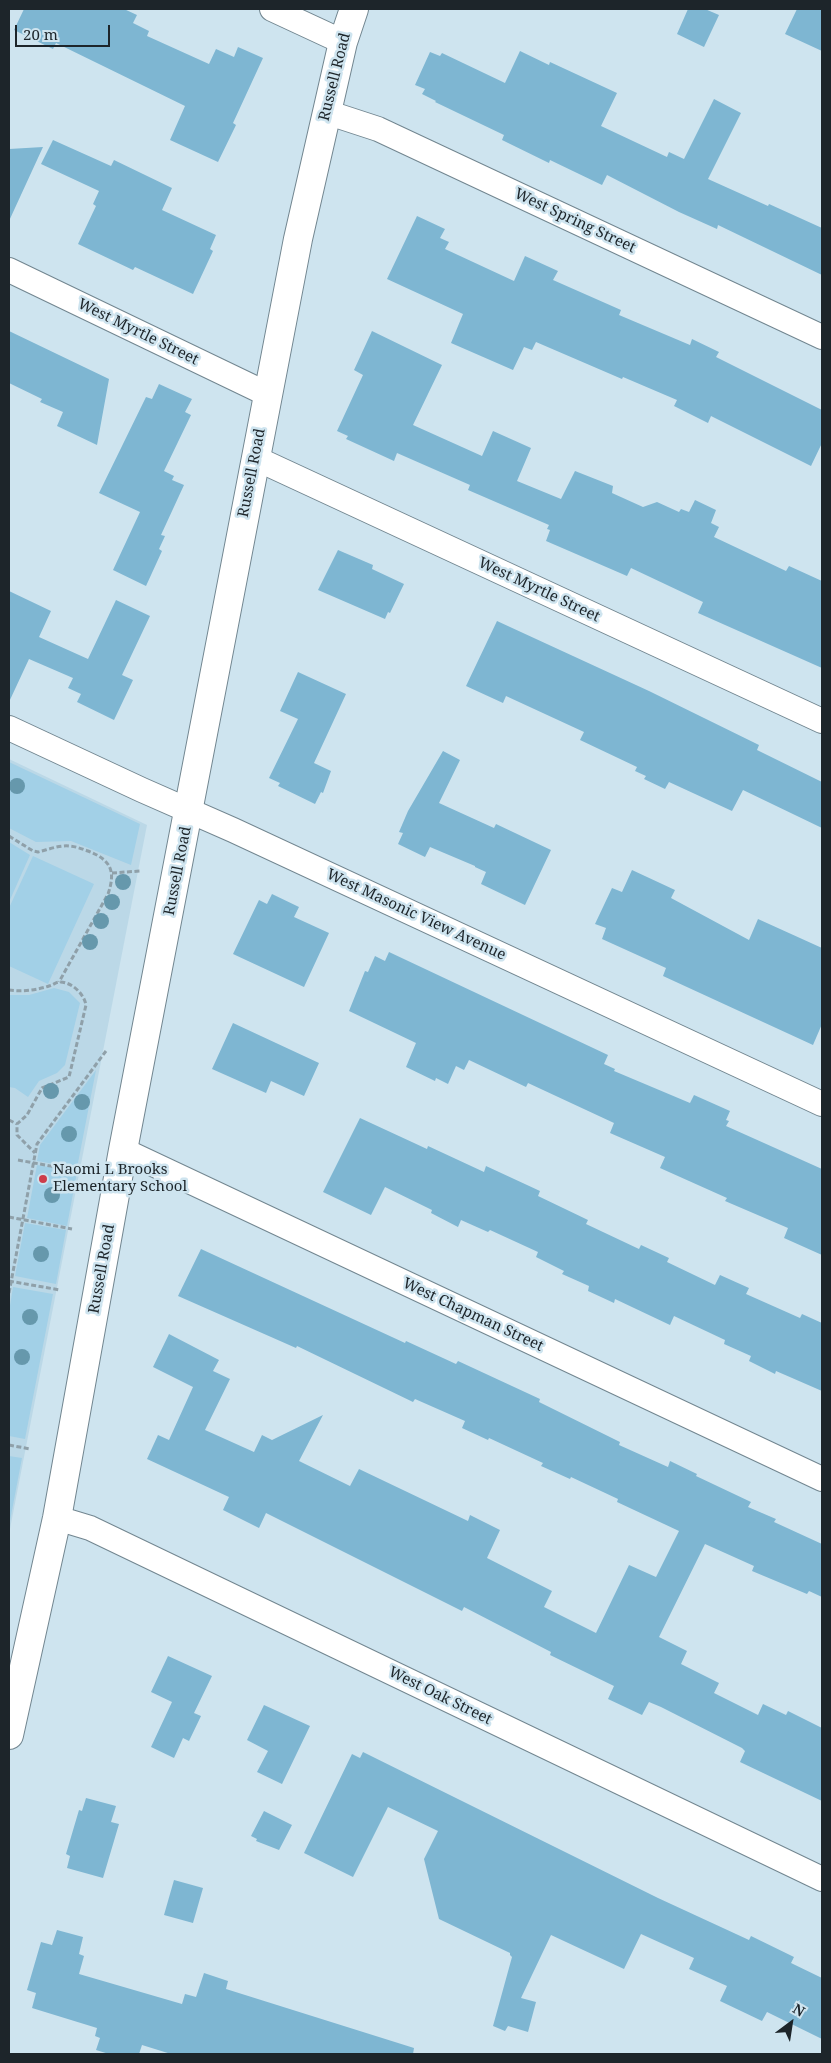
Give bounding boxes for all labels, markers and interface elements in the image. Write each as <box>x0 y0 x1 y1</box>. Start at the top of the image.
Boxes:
scale bar <box>18 15 112 47</box>
text: 20 m <box>23 24 58 44</box>
street label: Russell Road <box>315 31 355 123</box>
street label: West Spring Street <box>512 185 638 257</box>
street label: West Myrtle Street <box>75 295 201 369</box>
street label: Russell Road <box>235 427 269 519</box>
street label: West Myrtle Street <box>475 554 603 626</box>
street label: Russell Road <box>161 825 195 917</box>
street label: West Masonic View Avenue <box>323 865 509 965</box>
place label: Naomi L Brooks Elementary School <box>53 1161 187 1196</box>
marker: Naomi L Brooks Elementary School <box>37 1173 49 1185</box>
street label: Russell Road <box>85 1223 119 1315</box>
street label: West Chapman Street <box>400 1274 546 1356</box>
street label: West Oak Street <box>385 1663 495 1729</box>
north arrow <box>766 1998 816 2048</box>
text: N <box>789 1999 809 2021</box>

